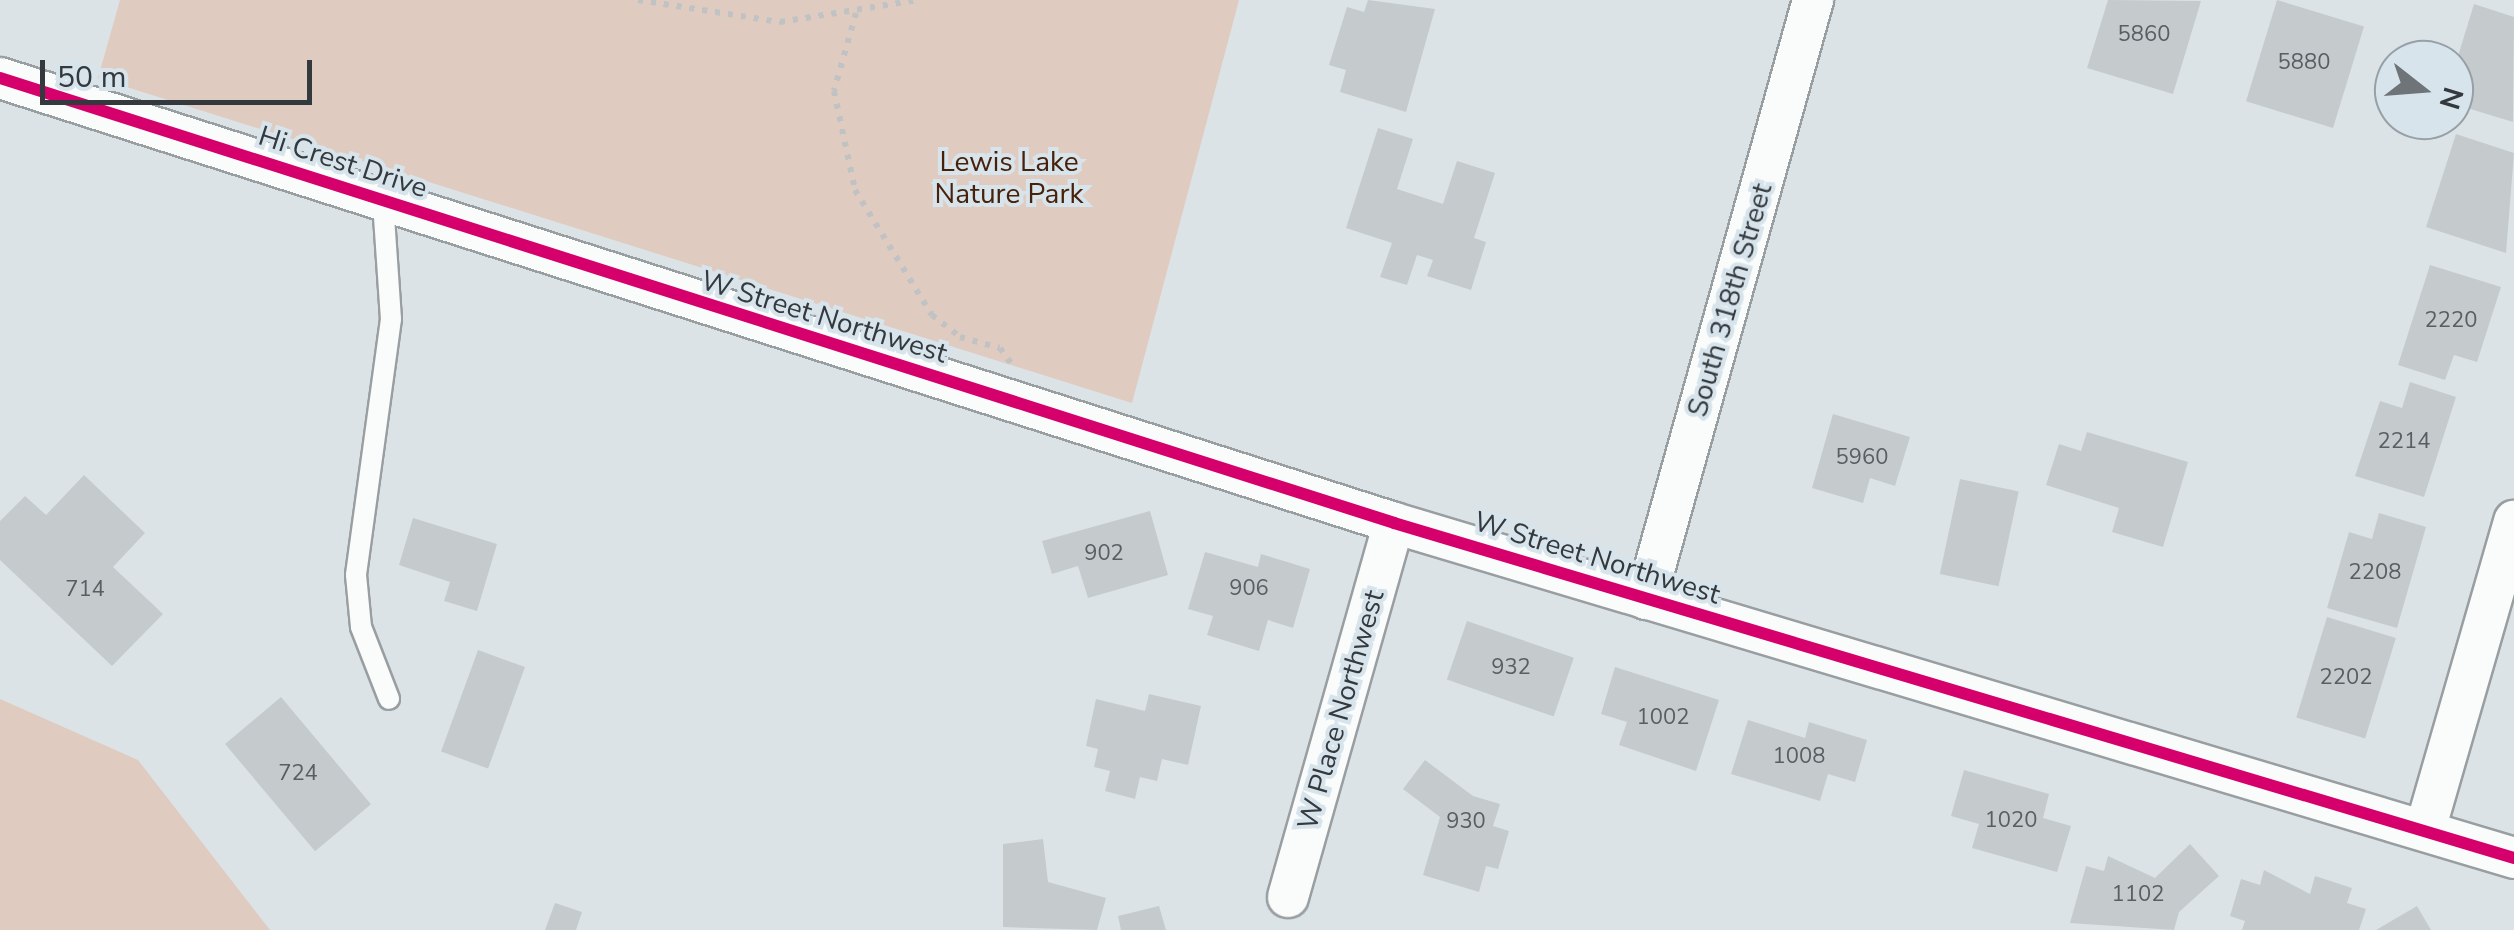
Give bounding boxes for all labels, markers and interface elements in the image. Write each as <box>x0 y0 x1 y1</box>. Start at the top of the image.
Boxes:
house number: 5860 <box>2118 22 2170 48</box>
scale bar <box>45 40 318 102</box>
north arrow <box>2374 40 2474 140</box>
house number: 5880 <box>2278 50 2330 76</box>
text: 50 m <box>57 57 126 98</box>
text: N <box>2430 83 2472 114</box>
street label: Hi Crest Drive <box>254 119 432 205</box>
park label: Lewis Lake Nature Park <box>935 145 1083 211</box>
street label: South 318th Street <box>1681 179 1779 421</box>
street label: W Street Northwest <box>697 264 951 370</box>
house number: 2220 <box>2425 308 2477 334</box>
house number: 2214 <box>2378 429 2430 455</box>
house number: 5960 <box>1836 445 1888 471</box>
street label: W Street Northwest <box>1470 505 1724 611</box>
house number: 902 <box>1084 541 1124 567</box>
house number: 2208 <box>2349 560 2401 586</box>
house number: 906 <box>1229 576 1269 602</box>
house number: 714 <box>65 577 105 603</box>
street label: W Place Northwest <box>1291 586 1391 834</box>
house number: 932 <box>1491 655 1531 681</box>
house number: 2202 <box>2320 665 2372 691</box>
house number: 1002 <box>1637 705 1689 731</box>
house number: 1008 <box>1773 744 1825 770</box>
house number: 724 <box>278 761 318 787</box>
house number: 1020 <box>1985 808 2037 834</box>
house number: 930 <box>1446 809 1486 835</box>
house number: 1102 <box>2112 882 2164 908</box>

